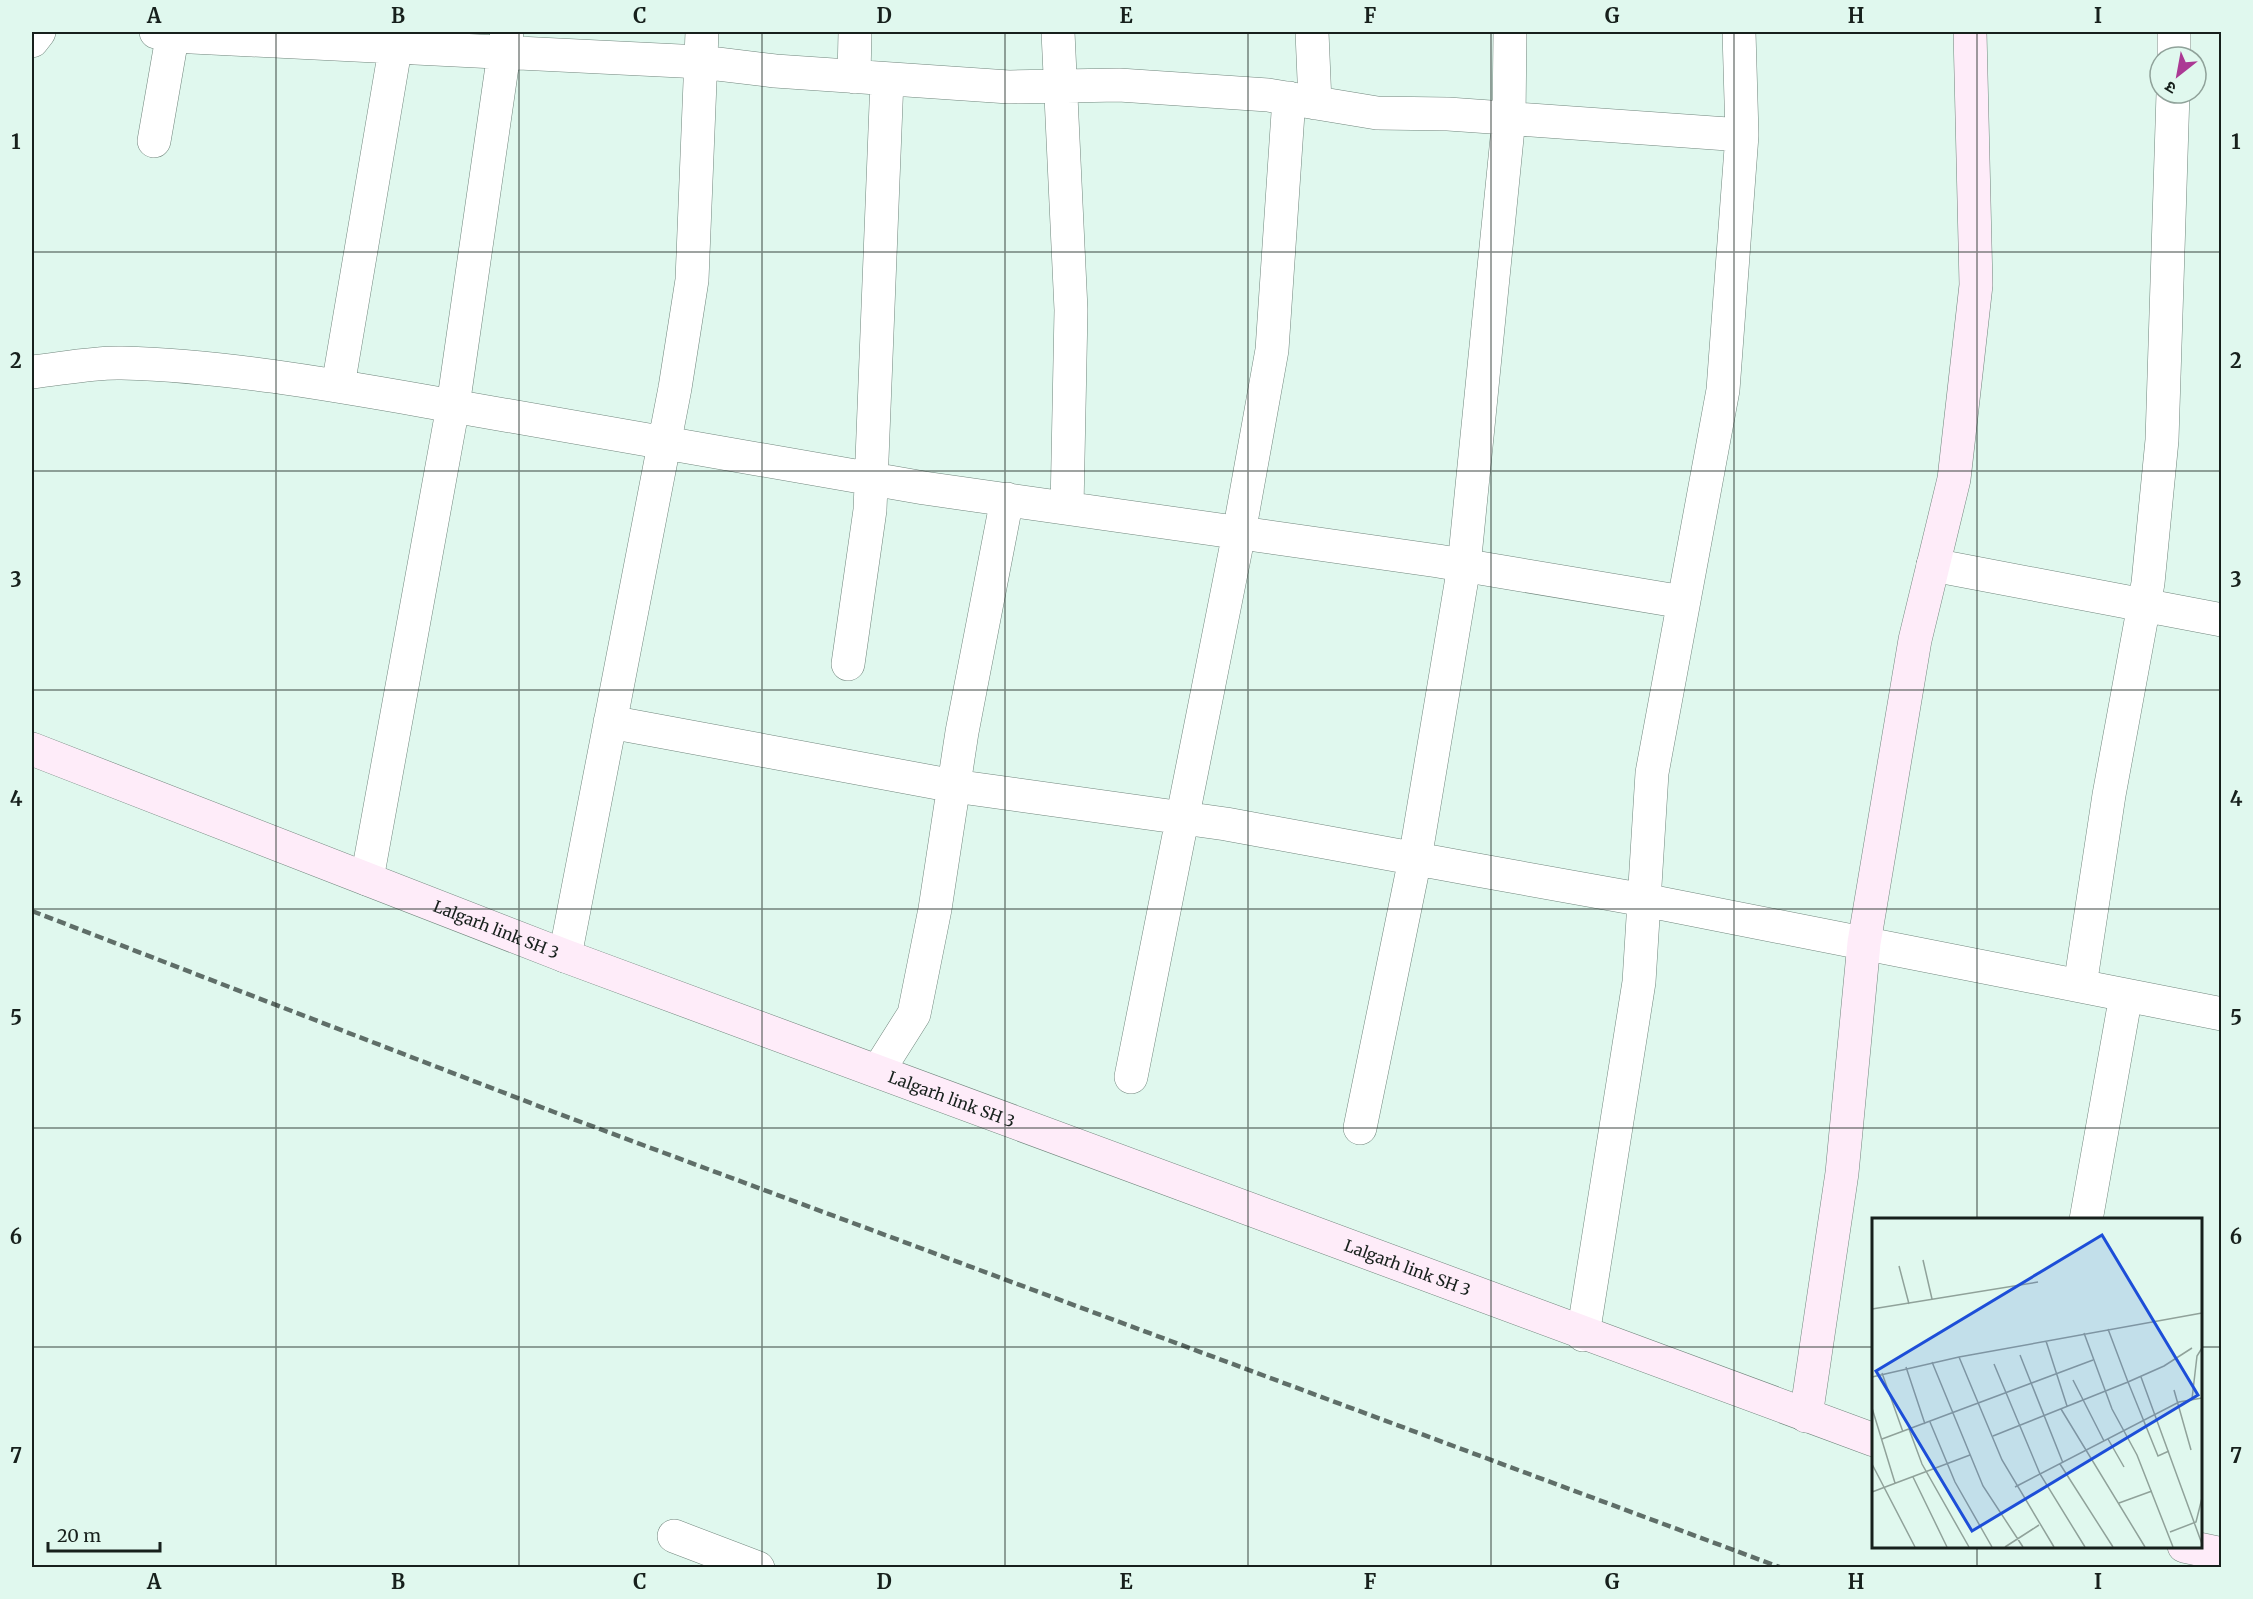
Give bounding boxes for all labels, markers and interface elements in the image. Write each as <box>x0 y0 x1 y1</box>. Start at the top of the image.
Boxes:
text: A <box>146 3 162 28</box>
text: B <box>391 3 405 28</box>
text: C <box>633 3 647 28</box>
text: D <box>876 3 892 28</box>
text: E <box>1119 3 1133 28</box>
text: F <box>1364 3 1377 28</box>
text: G <box>1605 3 1620 28</box>
text: H <box>1848 3 1864 28</box>
text: I <box>2094 3 2102 28</box>
north arrow <box>2148 45 2208 105</box>
text: उ <box>2161 77 2179 99</box>
text: 1 <box>11 129 21 154</box>
text: 1 <box>2231 129 2241 154</box>
text: 2 <box>10 348 22 373</box>
text: 2 <box>2230 348 2242 373</box>
text: 3 <box>10 567 22 592</box>
text: 3 <box>2230 567 2242 592</box>
text: 4 <box>10 786 23 811</box>
text: 4 <box>2230 786 2243 811</box>
street label: Lalgarh link SH 3 <box>431 896 562 963</box>
text: 5 <box>10 1005 22 1030</box>
text: 5 <box>2230 1005 2242 1030</box>
street label: Lalgarh link SH 3 <box>886 1066 1018 1131</box>
inset map <box>1872 1218 2202 1548</box>
text: 6 <box>10 1224 22 1249</box>
text: 6 <box>2230 1224 2242 1249</box>
street label: Lalgarh link SH 3 <box>1342 1235 1473 1300</box>
text: 7 <box>10 1443 22 1468</box>
text: 7 <box>2230 1443 2242 1468</box>
scale bar <box>48 1515 160 1553</box>
text: 20 m <box>57 1524 101 1547</box>
text: A <box>146 1569 162 1594</box>
text: B <box>391 1569 405 1594</box>
text: C <box>633 1569 647 1594</box>
text: D <box>876 1569 892 1594</box>
text: E <box>1119 1569 1133 1594</box>
text: F <box>1364 1569 1377 1594</box>
text: G <box>1605 1569 1620 1594</box>
text: H <box>1848 1569 1864 1594</box>
text: I <box>2094 1569 2102 1594</box>

